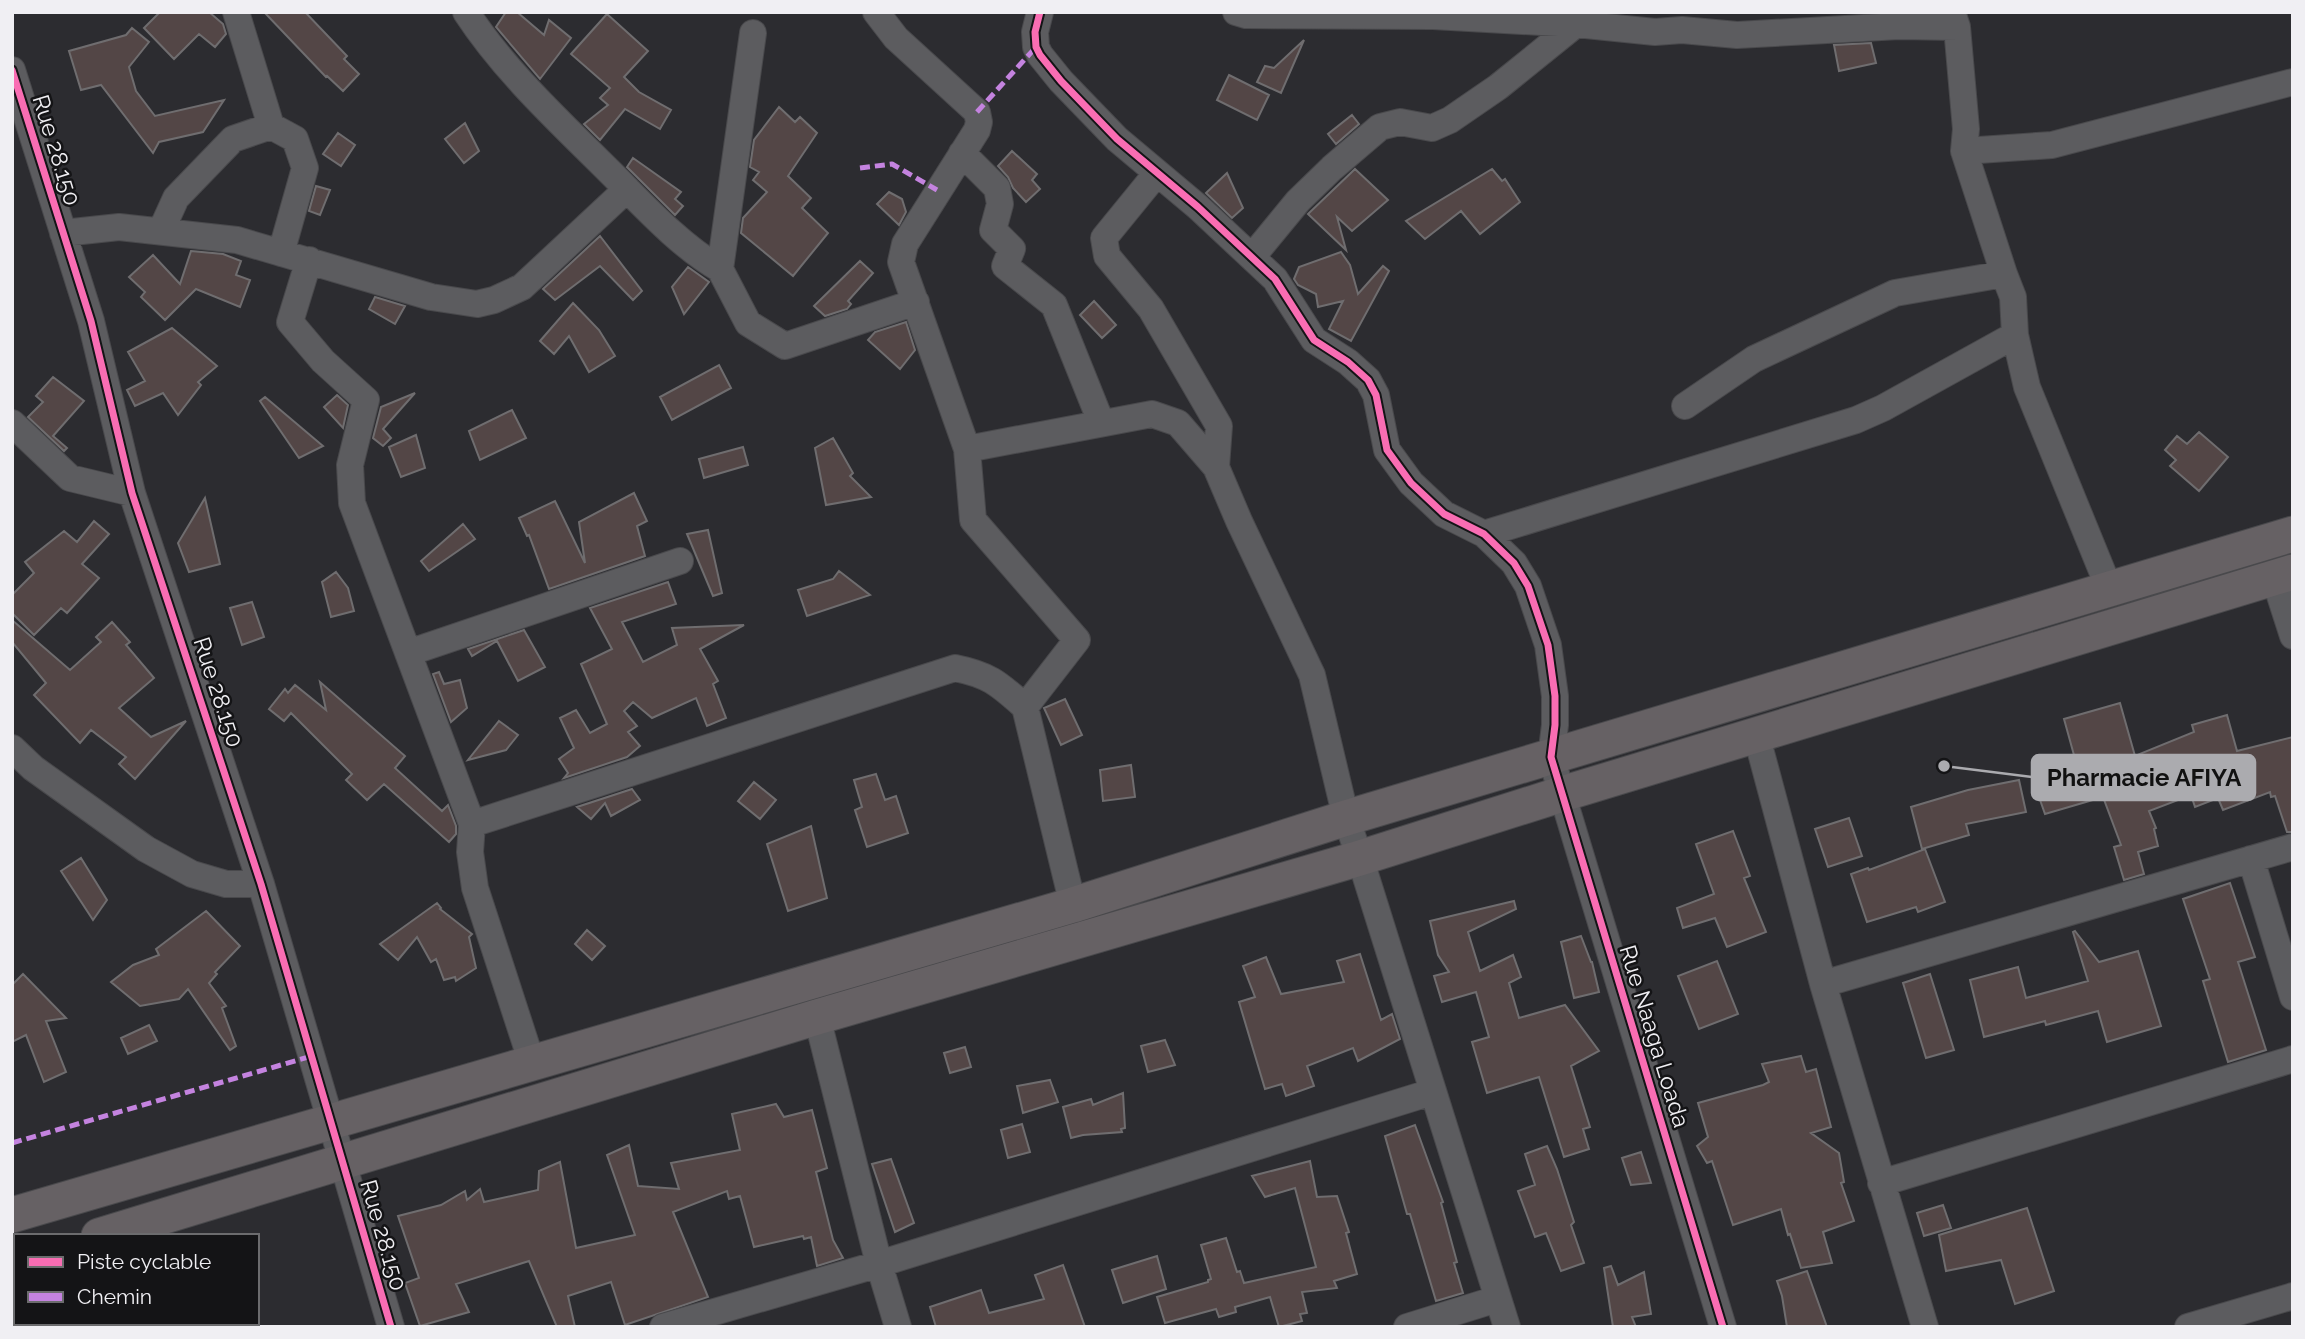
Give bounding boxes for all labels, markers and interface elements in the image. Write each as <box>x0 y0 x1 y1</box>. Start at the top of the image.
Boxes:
street label: Rue 28.150 <box>27 91 87 209</box>
street label: Rue 28.150 <box>189 633 249 751</box>
callout: Pharmacie AFIYA <box>2032 755 2255 800</box>
text: Pharmacie AFIYA <box>2047 763 2242 792</box>
street label: Rue Naaga Loada <box>1614 941 1696 1131</box>
street label: Rue 28.150 <box>355 1176 413 1294</box>
legend <box>14 1234 259 1325</box>
text: Piste cyclable <box>77 1249 211 1274</box>
text: Chemin <box>77 1284 152 1309</box>

